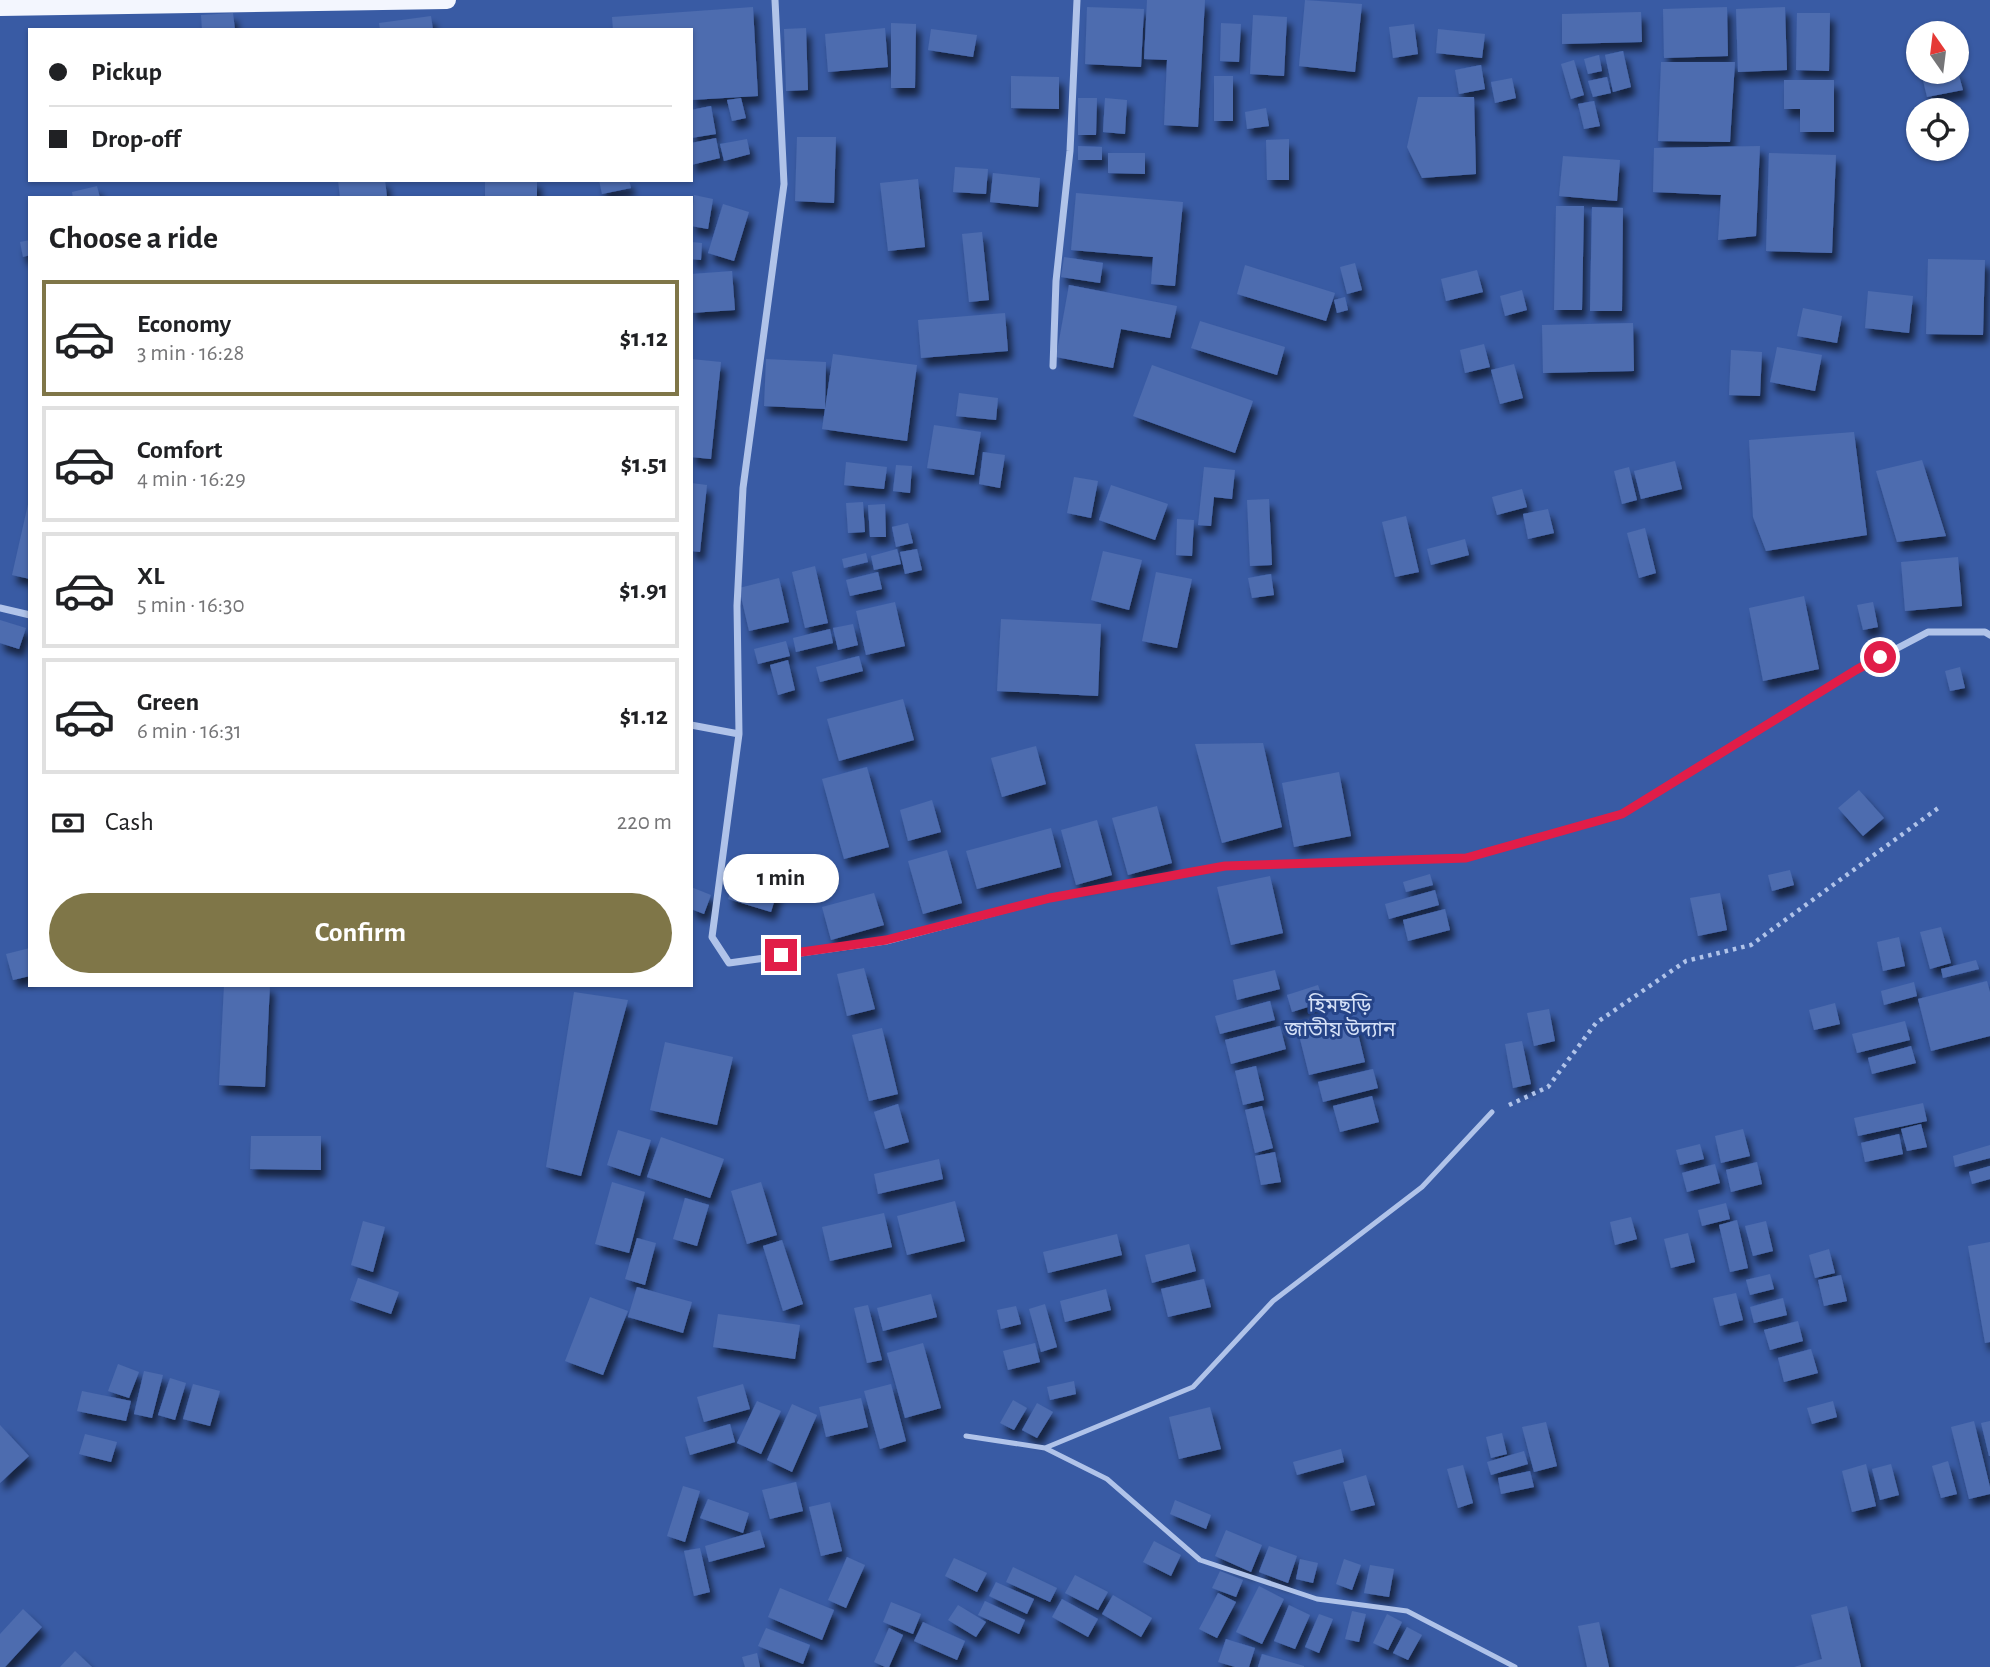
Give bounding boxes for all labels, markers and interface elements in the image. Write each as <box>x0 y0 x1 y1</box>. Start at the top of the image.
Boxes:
north arrow <box>1906 21 1969 84</box>
map controls <box>1906 21 1969 161</box>
text: Pickup <box>91 59 162 85</box>
button: locate <box>1906 98 1969 161</box>
text: Drop-off <box>91 126 180 152</box>
text: Choose a ride <box>49 222 218 254</box>
icon: car <box>53 307 116 370</box>
text: Economy <box>137 311 231 337</box>
text: $1.12 <box>619 325 668 351</box>
text: 3 min · 16:28 <box>137 342 244 365</box>
icon: car <box>53 433 116 496</box>
text: Comfort <box>137 437 222 463</box>
text: $1.51 <box>620 451 668 477</box>
text: 4 min · 16:29 <box>137 468 246 491</box>
icon: car <box>53 559 116 622</box>
text: XL <box>137 563 164 589</box>
text: $1.91 <box>619 577 668 603</box>
text: 5 min · 16:30 <box>137 594 245 617</box>
route start <box>1864 641 1896 673</box>
icon: car <box>53 685 116 748</box>
text: Green <box>137 689 199 715</box>
text: $1.12 <box>619 703 668 729</box>
text: 6 min · 16:31 <box>137 720 242 743</box>
icon: cash <box>49 804 87 842</box>
text: Cash <box>105 809 154 835</box>
text: 220 m <box>617 811 672 834</box>
callout: 1 min <box>723 853 839 902</box>
text: 1 min <box>757 867 805 890</box>
button: Confirm <box>49 893 672 973</box>
route end <box>765 939 797 971</box>
park label: হিমছড়ি জাতীয় উদ্যান <box>1283 993 1396 1040</box>

